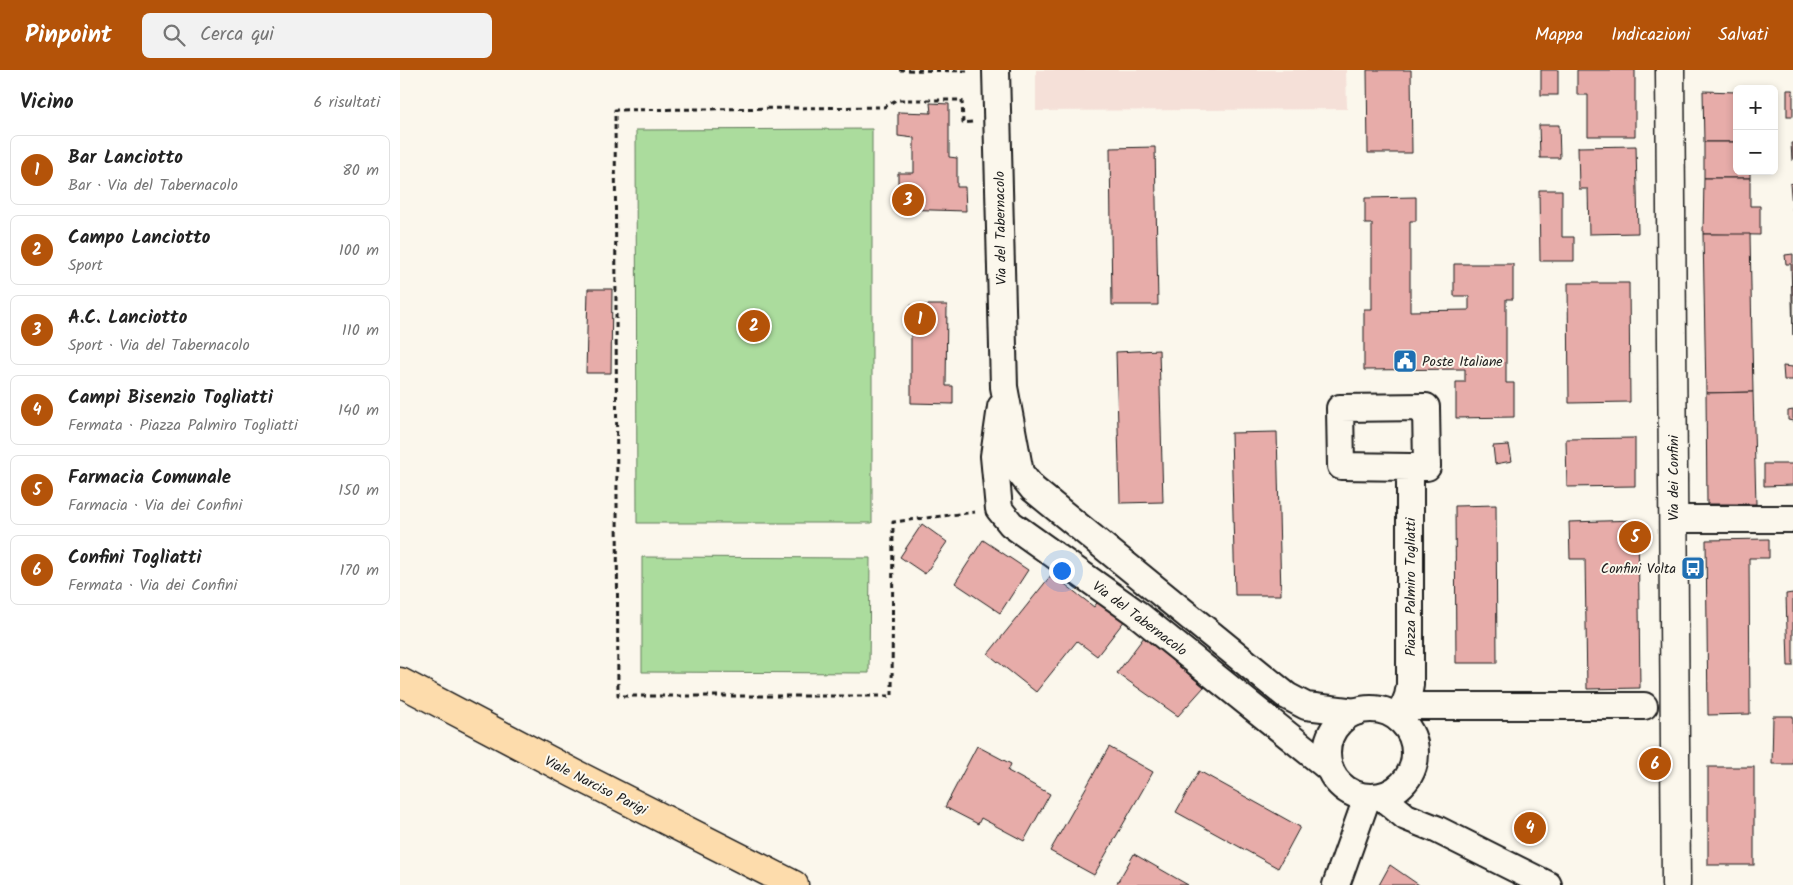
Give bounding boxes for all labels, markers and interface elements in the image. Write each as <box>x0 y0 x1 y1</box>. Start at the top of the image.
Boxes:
search box <box>142 13 492 58</box>
text: Pinpoint <box>25 16 112 55</box>
text: Cerca qui <box>200 20 274 50</box>
icon: search <box>160 21 188 49</box>
text: Mappa <box>1535 21 1583 50</box>
text: Indicazioni <box>1611 21 1690 50</box>
text: Salvati <box>1718 21 1768 50</box>
map controls <box>1733 85 1778 175</box>
button: + <box>1733 85 1778 130</box>
text: Vicino <box>20 86 74 119</box>
text: 6 risultati <box>313 90 380 115</box>
button: − <box>1733 130 1778 175</box>
text: Bar Lanciotto <box>68 143 183 173</box>
text: 1 <box>35 158 39 183</box>
text: 80 m <box>342 158 379 183</box>
street label: Via del Tabernacolo <box>989 171 1013 285</box>
text: Bar · Via del Tabernacolo <box>68 173 238 198</box>
pin: 3 <box>892 181 924 219</box>
text: Campo Lanciotto <box>68 223 210 253</box>
text: 2 <box>32 238 42 263</box>
text: 100 m <box>339 238 379 263</box>
text: Sport <box>68 253 103 278</box>
pin: 1 <box>904 300 936 338</box>
text: A.C. Lanciotto <box>68 303 187 333</box>
pin: 2 <box>738 307 770 345</box>
text: 3 <box>33 318 41 343</box>
text: 110 m <box>342 318 379 343</box>
text: Sport · Via del Tabernacolo <box>68 333 250 358</box>
public building icon: Poste Italiane <box>1392 348 1418 374</box>
place label: Poste Italiane <box>1422 351 1503 373</box>
text: Campi Bisenzio Togliatti <box>68 383 273 413</box>
text: 4 <box>33 398 41 423</box>
text: 140 m <box>338 398 379 423</box>
text: Fermata · Piazza Palmiro Togliatti <box>68 413 298 438</box>
street label: Via dei Confini <box>1663 435 1685 521</box>
text: Farmacia Comunale <box>68 463 231 493</box>
text: 5 <box>33 478 41 503</box>
text: 150 m <box>338 478 379 503</box>
text: Farmacia · Via dei Confini <box>68 493 242 518</box>
street label: Piazza Palmiro Togliatti <box>1400 517 1422 656</box>
pin: 5 <box>1619 518 1651 556</box>
text: Confini Togliatti <box>68 543 201 573</box>
bus stop icon: Confini Volta <box>1680 555 1706 581</box>
text: 6 <box>33 558 41 583</box>
text: 170 m <box>339 558 379 583</box>
your location <box>1049 558 1075 584</box>
place label: Confini Volta <box>1601 558 1676 580</box>
text: Fermata · Via dei Confini <box>68 573 237 598</box>
street label: Via del Tabernacolo <box>1087 576 1192 662</box>
pin: 6 <box>1639 745 1671 783</box>
street label: Viale Narciso Parigi <box>540 750 651 822</box>
pin: 4 <box>1514 809 1546 847</box>

